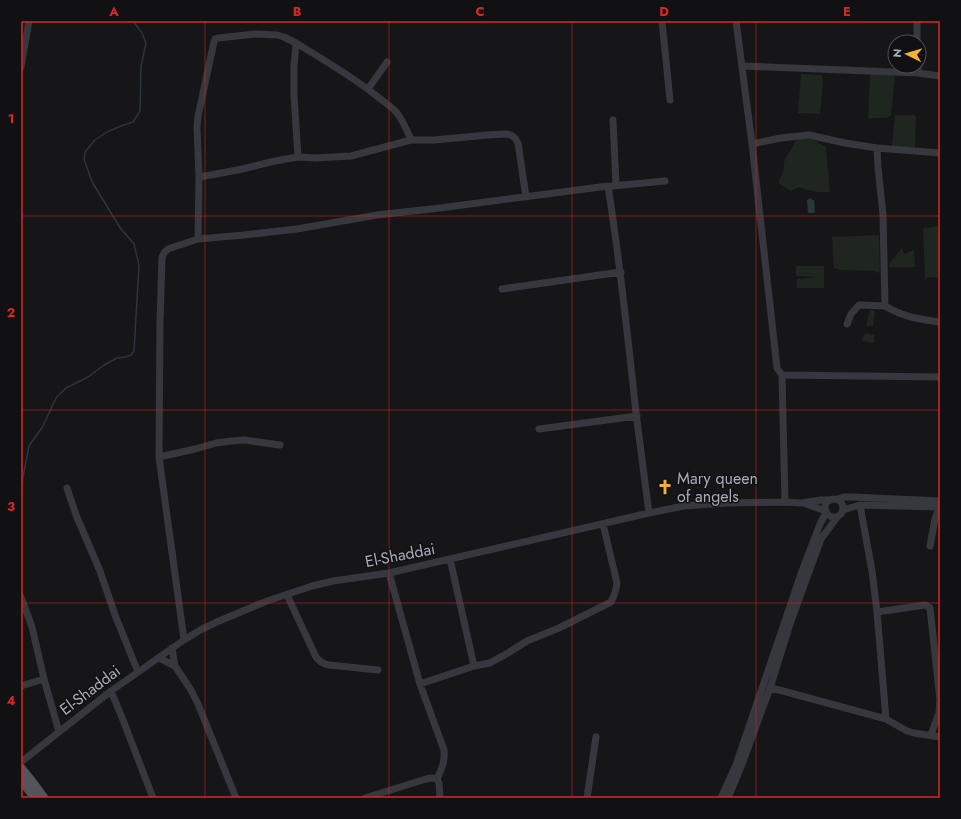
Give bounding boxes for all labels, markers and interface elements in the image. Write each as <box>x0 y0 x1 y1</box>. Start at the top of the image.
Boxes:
text: A <box>108 2 119 21</box>
text: B <box>293 2 302 21</box>
text: C <box>475 2 485 21</box>
text: D <box>659 2 669 21</box>
text: E <box>843 2 851 21</box>
north arrow <box>887 34 927 74</box>
text: N <box>889 48 905 58</box>
text: 1 <box>8 109 14 128</box>
text: 2 <box>7 303 15 322</box>
place label: Mary queen of angels <box>677 467 758 508</box>
church icon: Mary queen of angels <box>656 478 674 496</box>
text: 3 <box>7 497 15 516</box>
street label: El-Shaddai <box>363 537 437 573</box>
street label: El-Shaddai <box>55 660 125 720</box>
text: 4 <box>6 691 16 710</box>

